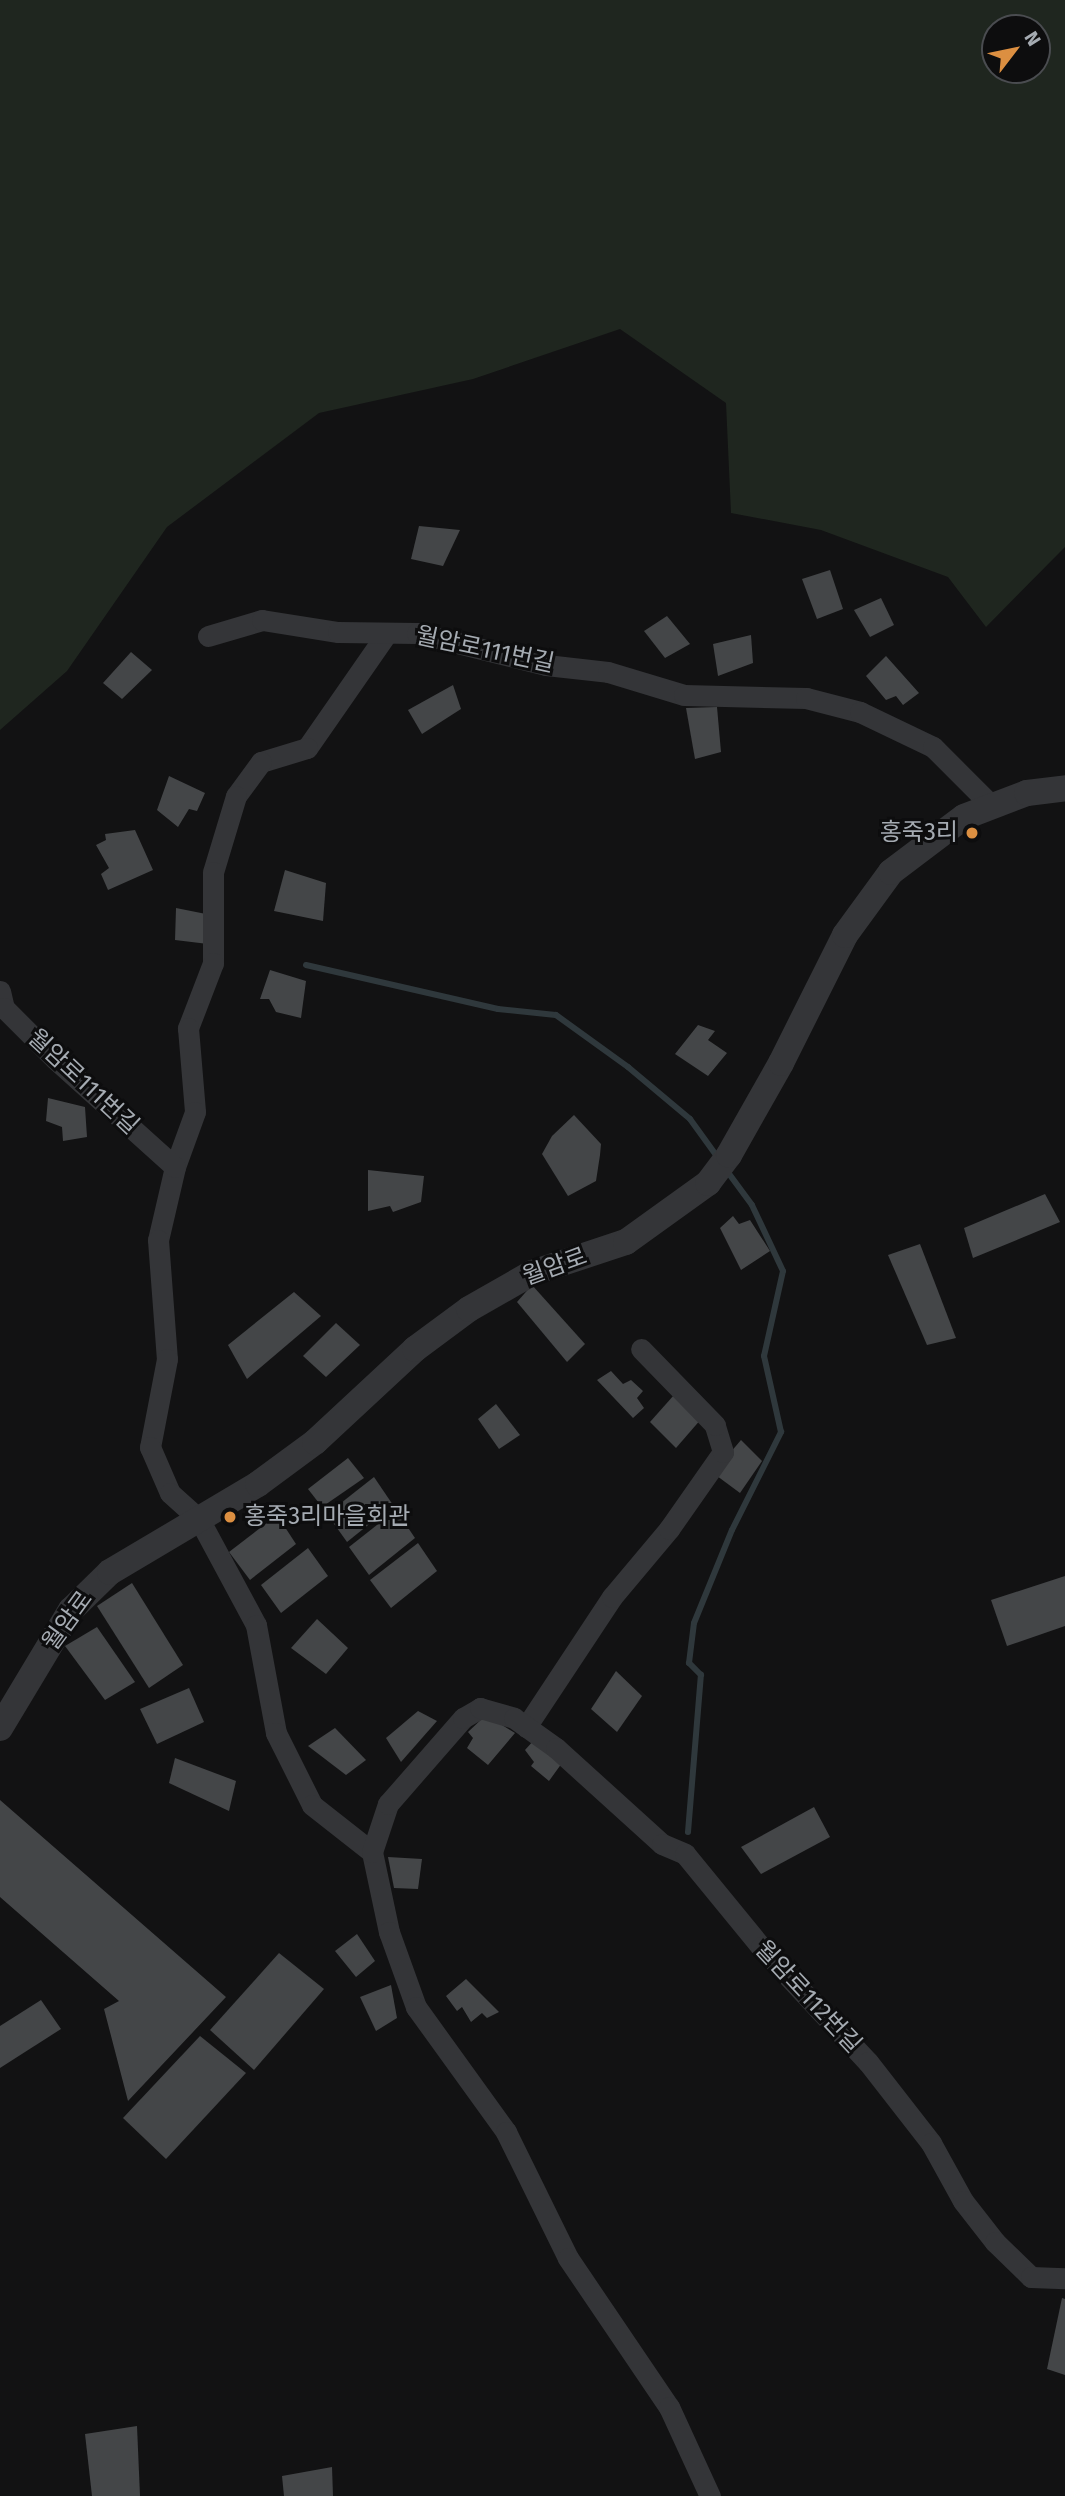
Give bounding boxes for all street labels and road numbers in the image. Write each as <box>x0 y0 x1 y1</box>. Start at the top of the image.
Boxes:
street label: 월암로111번길 <box>413 621 557 679</box>
street label: 월암로111번길 <box>22 1023 144 1141</box>
street label: 월암로 <box>519 1242 591 1292</box>
street label: 월암로 <box>37 1586 99 1656</box>
street label: 월암로112번길 <box>749 1935 867 2059</box>

